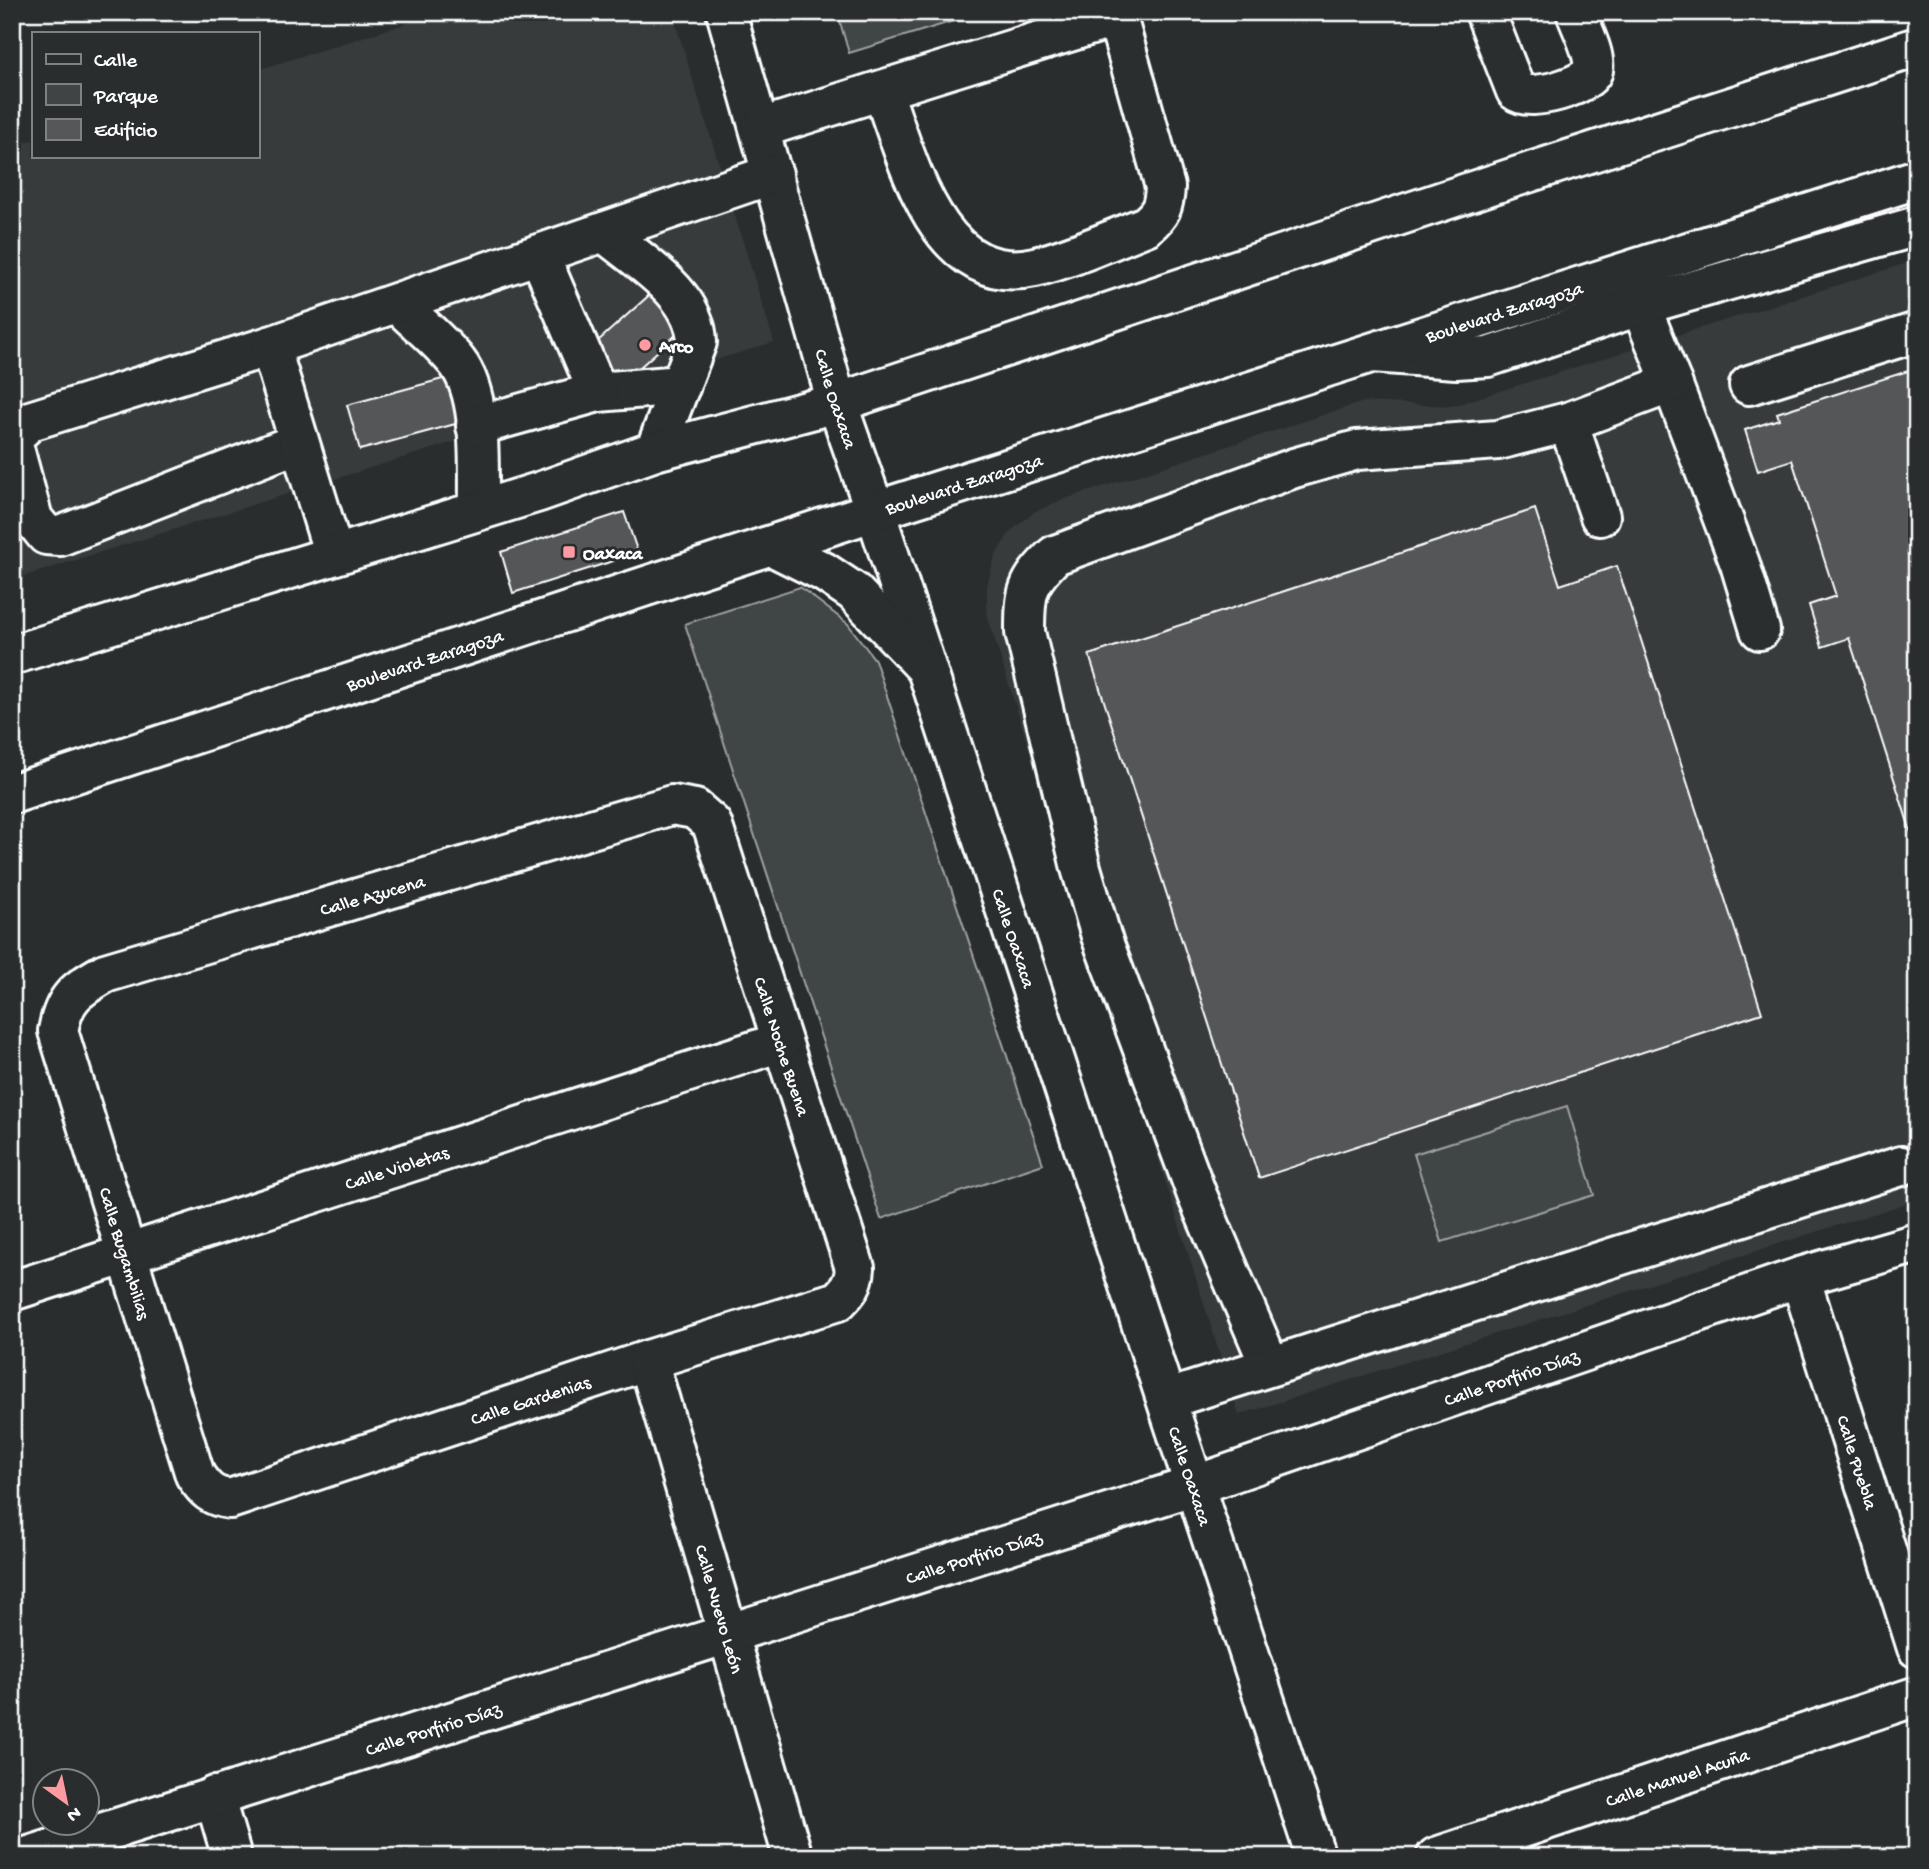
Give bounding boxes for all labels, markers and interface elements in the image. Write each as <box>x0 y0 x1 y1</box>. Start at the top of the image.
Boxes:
legend <box>32 32 259 158</box>
text: Calle <box>94 50 138 75</box>
text: Parque <box>93 86 159 111</box>
text: Edificio <box>94 120 158 145</box>
street label: Boulevard Zaragoza <box>1422 278 1588 350</box>
marker: Arco <box>637 337 653 353</box>
place label: Arco <box>658 337 693 360</box>
street label: Calle Oaxaca <box>807 347 861 454</box>
street label: Boulevard Zaragoza <box>882 450 1047 522</box>
marker: Oaxaca <box>561 544 577 560</box>
place label: Oaxaca <box>583 544 644 567</box>
street label: Boulevard Zaragoza <box>343 625 508 699</box>
street label: Calle Azucena <box>318 871 429 923</box>
street label: Calle Oaxaca <box>984 886 1039 993</box>
street label: Calle Noche Buena <box>746 975 813 1121</box>
street label: Calle Violetas <box>343 1142 453 1197</box>
street label: Calle Bugambilias <box>92 1185 154 1324</box>
street label: Calle Porfirio Díaz <box>1442 1346 1583 1414</box>
street label: Calle Gardenias <box>468 1372 595 1432</box>
street label: Calle Puebla <box>1829 1413 1881 1514</box>
street label: Calle Oaxaca <box>1161 1424 1215 1531</box>
street label: Calle Porfirio Díaz <box>904 1527 1046 1592</box>
street label: Calle Nuevo León <box>687 1542 747 1677</box>
street label: Calle Porfirio Díaz <box>363 1698 505 1763</box>
street label: Calle Manuel Acuña <box>1603 1745 1754 1814</box>
north arrow <box>32 1768 102 1838</box>
text: N <box>62 1800 85 1826</box>

